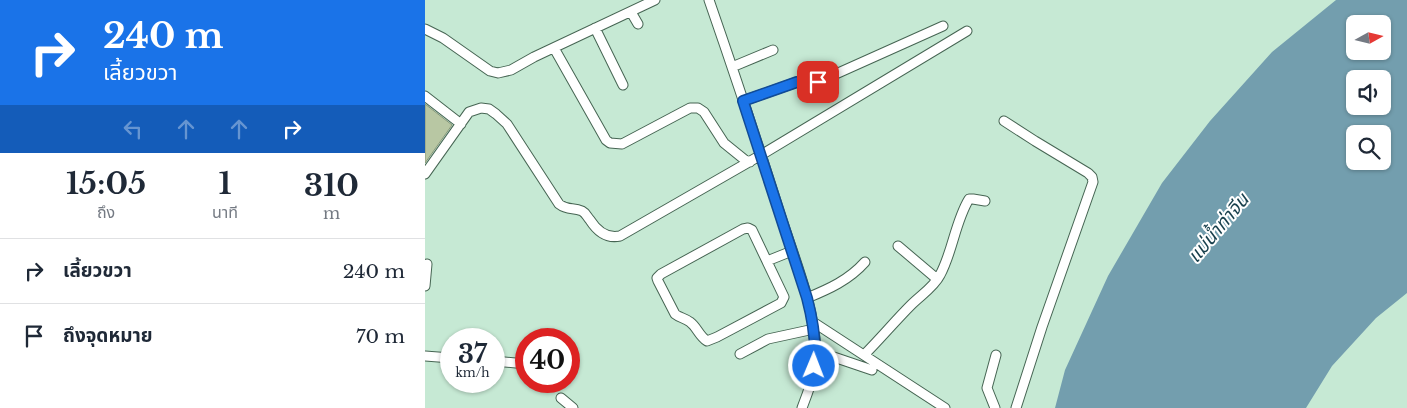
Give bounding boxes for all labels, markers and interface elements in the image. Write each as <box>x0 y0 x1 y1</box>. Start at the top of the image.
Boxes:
text: 240 m <box>103 14 223 57</box>
north arrow <box>1346 15 1391 60</box>
map controls <box>1346 15 1391 170</box>
icon: right <box>20 20 85 85</box>
text: เลี้ยวขวา <box>103 59 178 86</box>
pin <box>797 61 839 103</box>
icon: arrive <box>804 68 832 96</box>
button: sound <box>1346 70 1391 115</box>
icon: left <box>119 115 147 143</box>
icon: ahead <box>172 115 200 143</box>
icon: ahead <box>225 115 253 143</box>
icon: right <box>278 115 306 143</box>
button: search <box>1346 125 1391 170</box>
text: 15:05 <box>66 165 146 202</box>
text: 1 <box>219 165 232 202</box>
text: 310 <box>304 167 359 204</box>
water label: แม่น้ำท่าจีน <box>1181 187 1254 267</box>
text: ถึง <box>97 202 115 222</box>
text: นาที <box>212 202 238 222</box>
text: m <box>323 203 340 223</box>
icon: right <box>20 257 48 285</box>
text: เลี้ยวขวา <box>63 259 132 282</box>
text: 240 m <box>343 260 405 283</box>
icon: arrive <box>20 322 48 350</box>
text: ถึงจุดหมาย <box>63 324 153 347</box>
text: 70 m <box>356 325 405 348</box>
speed limit sign: 40 <box>515 328 580 393</box>
text: 37 <box>458 339 487 370</box>
position arrow <box>787 339 839 391</box>
text: km/h <box>455 365 490 380</box>

